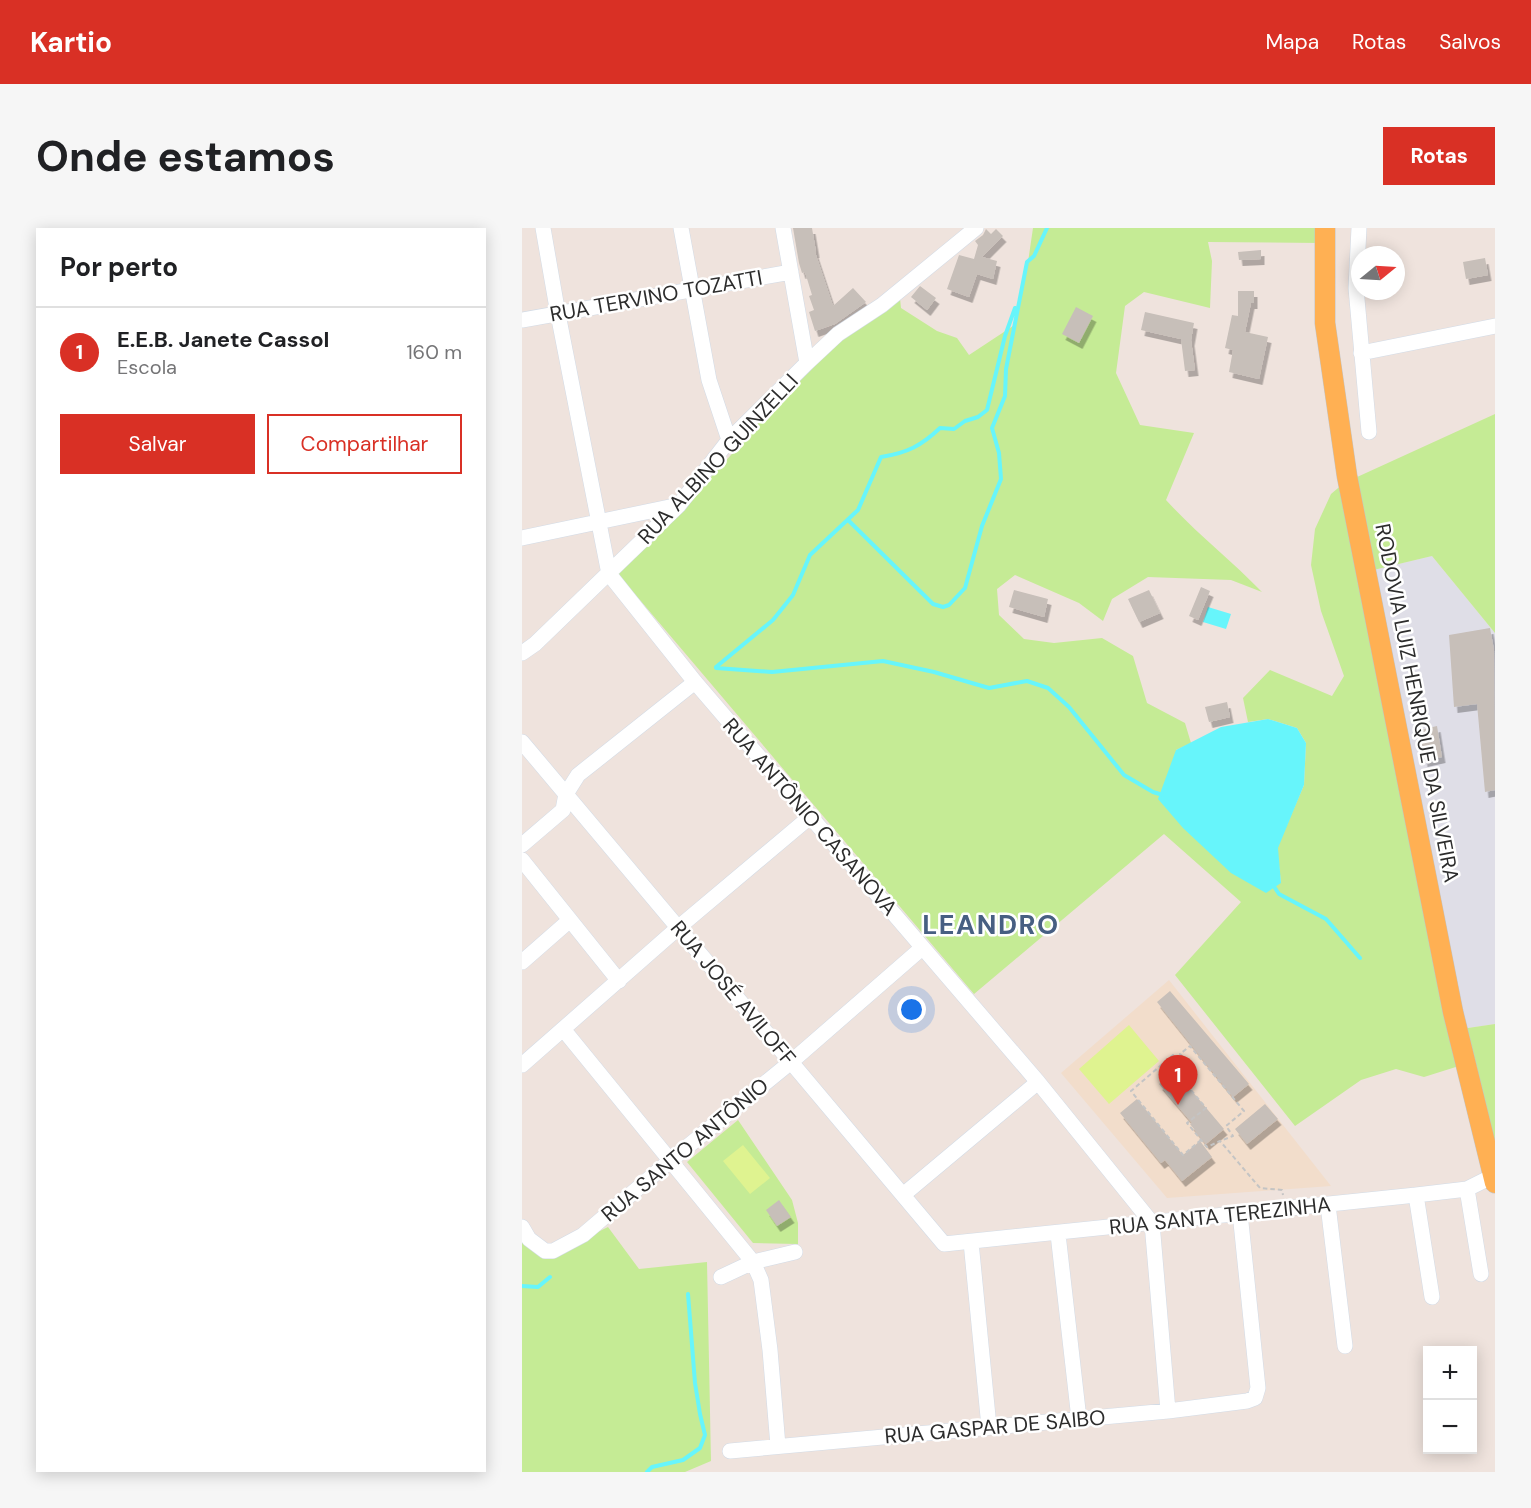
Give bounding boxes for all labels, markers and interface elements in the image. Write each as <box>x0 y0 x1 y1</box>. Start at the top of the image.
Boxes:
text: Kartio <box>30 24 112 61</box>
text: Mapa <box>1265 28 1319 56</box>
text: Rotas <box>1352 28 1406 56</box>
text: Salvos <box>1439 28 1501 56</box>
button: Rotas <box>1383 127 1495 185</box>
text: Onde estamos <box>36 129 335 184</box>
north arrow <box>1351 246 1405 300</box>
text: Por perto <box>60 250 178 284</box>
street label: RUA TERVINO TOZATTI <box>548 264 764 328</box>
text: E.E.B. Janete Cassol <box>117 325 329 354</box>
text: 1 <box>76 339 83 365</box>
text: 160 m <box>406 339 462 365</box>
text: Escola <box>117 354 177 380</box>
street label: RUA ALBINO GUINZELLI <box>632 368 804 550</box>
button: Salvar <box>60 414 255 474</box>
button: Compartilhar <box>267 414 462 474</box>
street label: RODOVIA LUIZ HENRIQUE DA SILVEIRA <box>1368 521 1466 885</box>
street label: RUA ANTÔNIO CASANOVA <box>716 712 904 922</box>
district label: LEANDRO <box>922 907 1060 942</box>
street label: RUA JOSÉ AVILOFF <box>664 915 802 1071</box>
your location <box>897 995 926 1024</box>
pin: 1 <box>1158 1056 1198 1105</box>
street label: RUA SANTO ANTÔNIO <box>596 1072 774 1228</box>
street label: RUA SANTA TEREZINHA <box>1108 1190 1332 1242</box>
map controls <box>1423 1346 1477 1454</box>
button: + <box>1423 1346 1477 1400</box>
button: − <box>1423 1400 1477 1454</box>
street label: RUA GASPAR DE SAIBO <box>884 1403 1106 1451</box>

